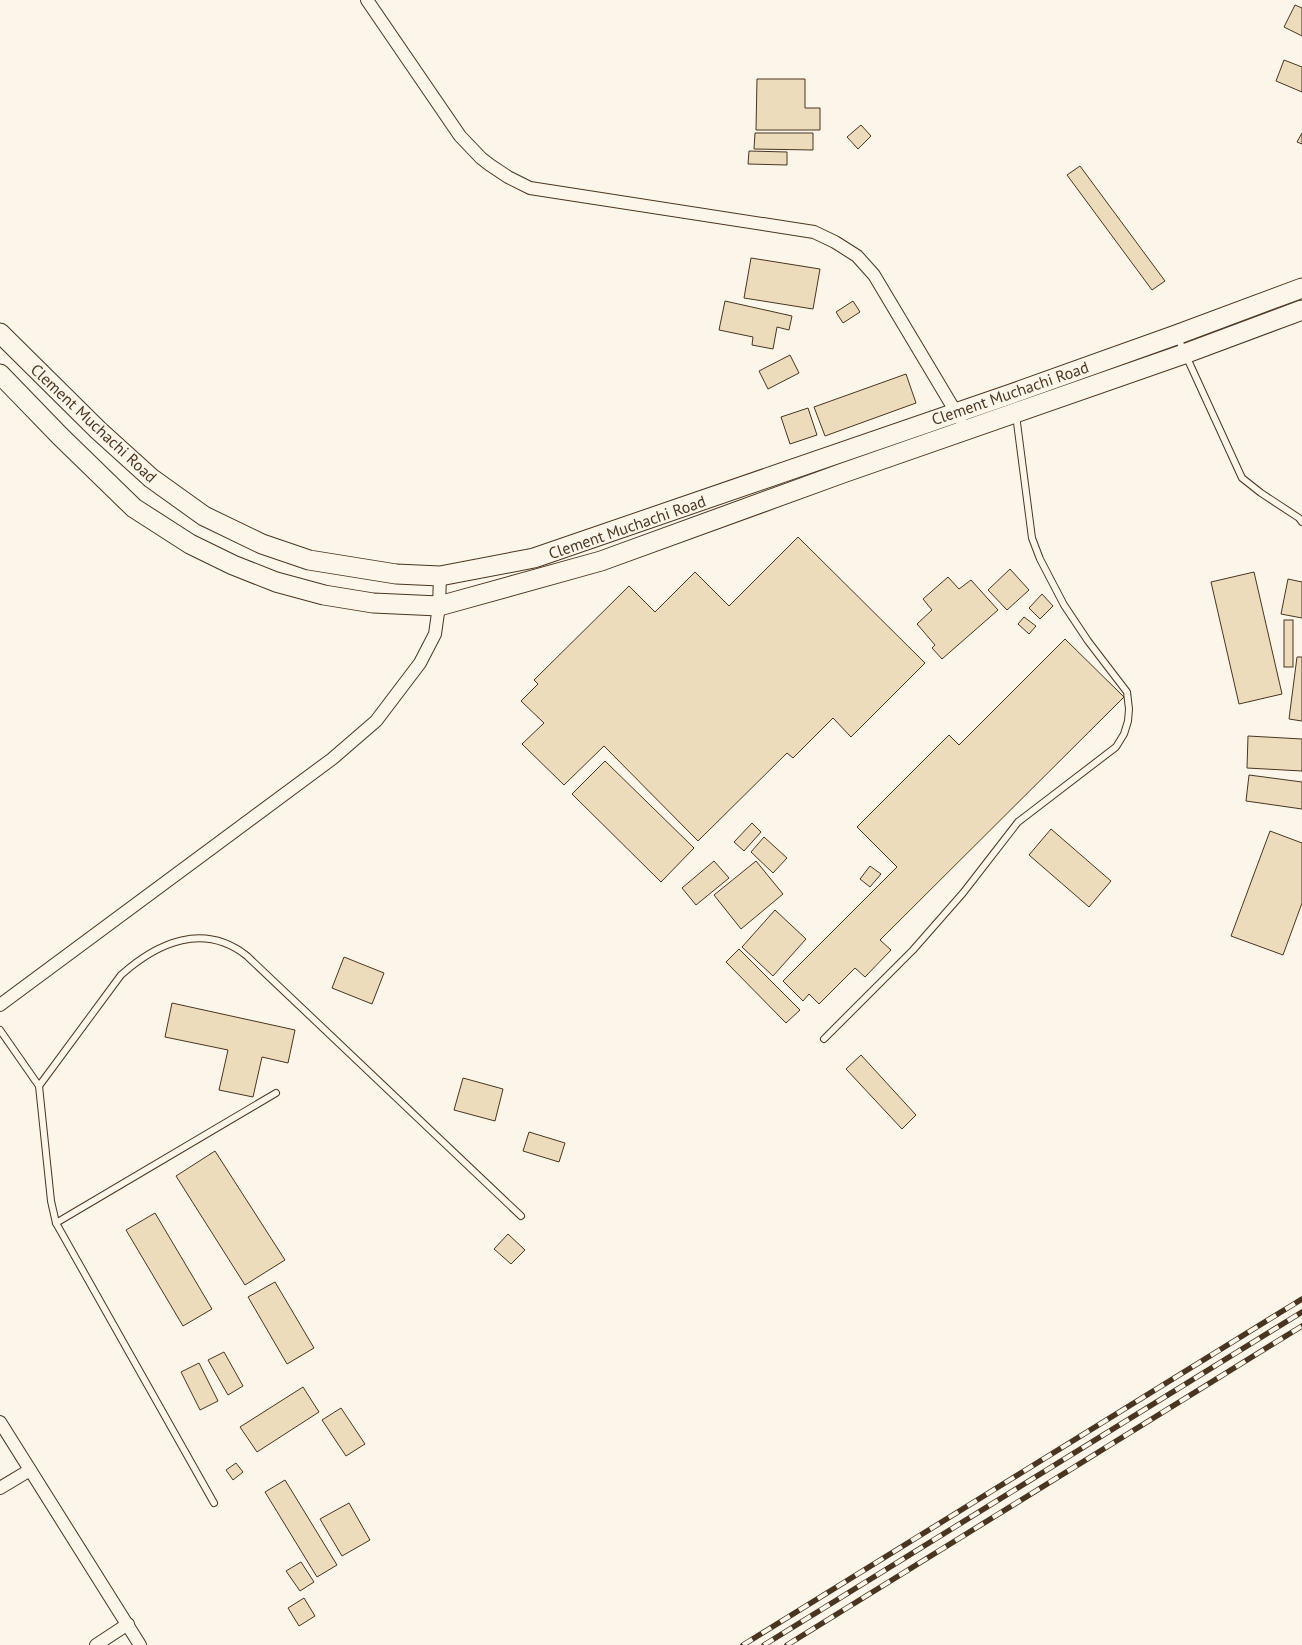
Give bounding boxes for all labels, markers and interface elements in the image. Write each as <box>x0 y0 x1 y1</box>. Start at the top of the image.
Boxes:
street label: Clement Muchachi Road <box>929 357 1091 429</box>
street label: Clement Muchachi Road <box>27 359 161 487</box>
street label: Clement Muchachi Road <box>546 491 708 563</box>

